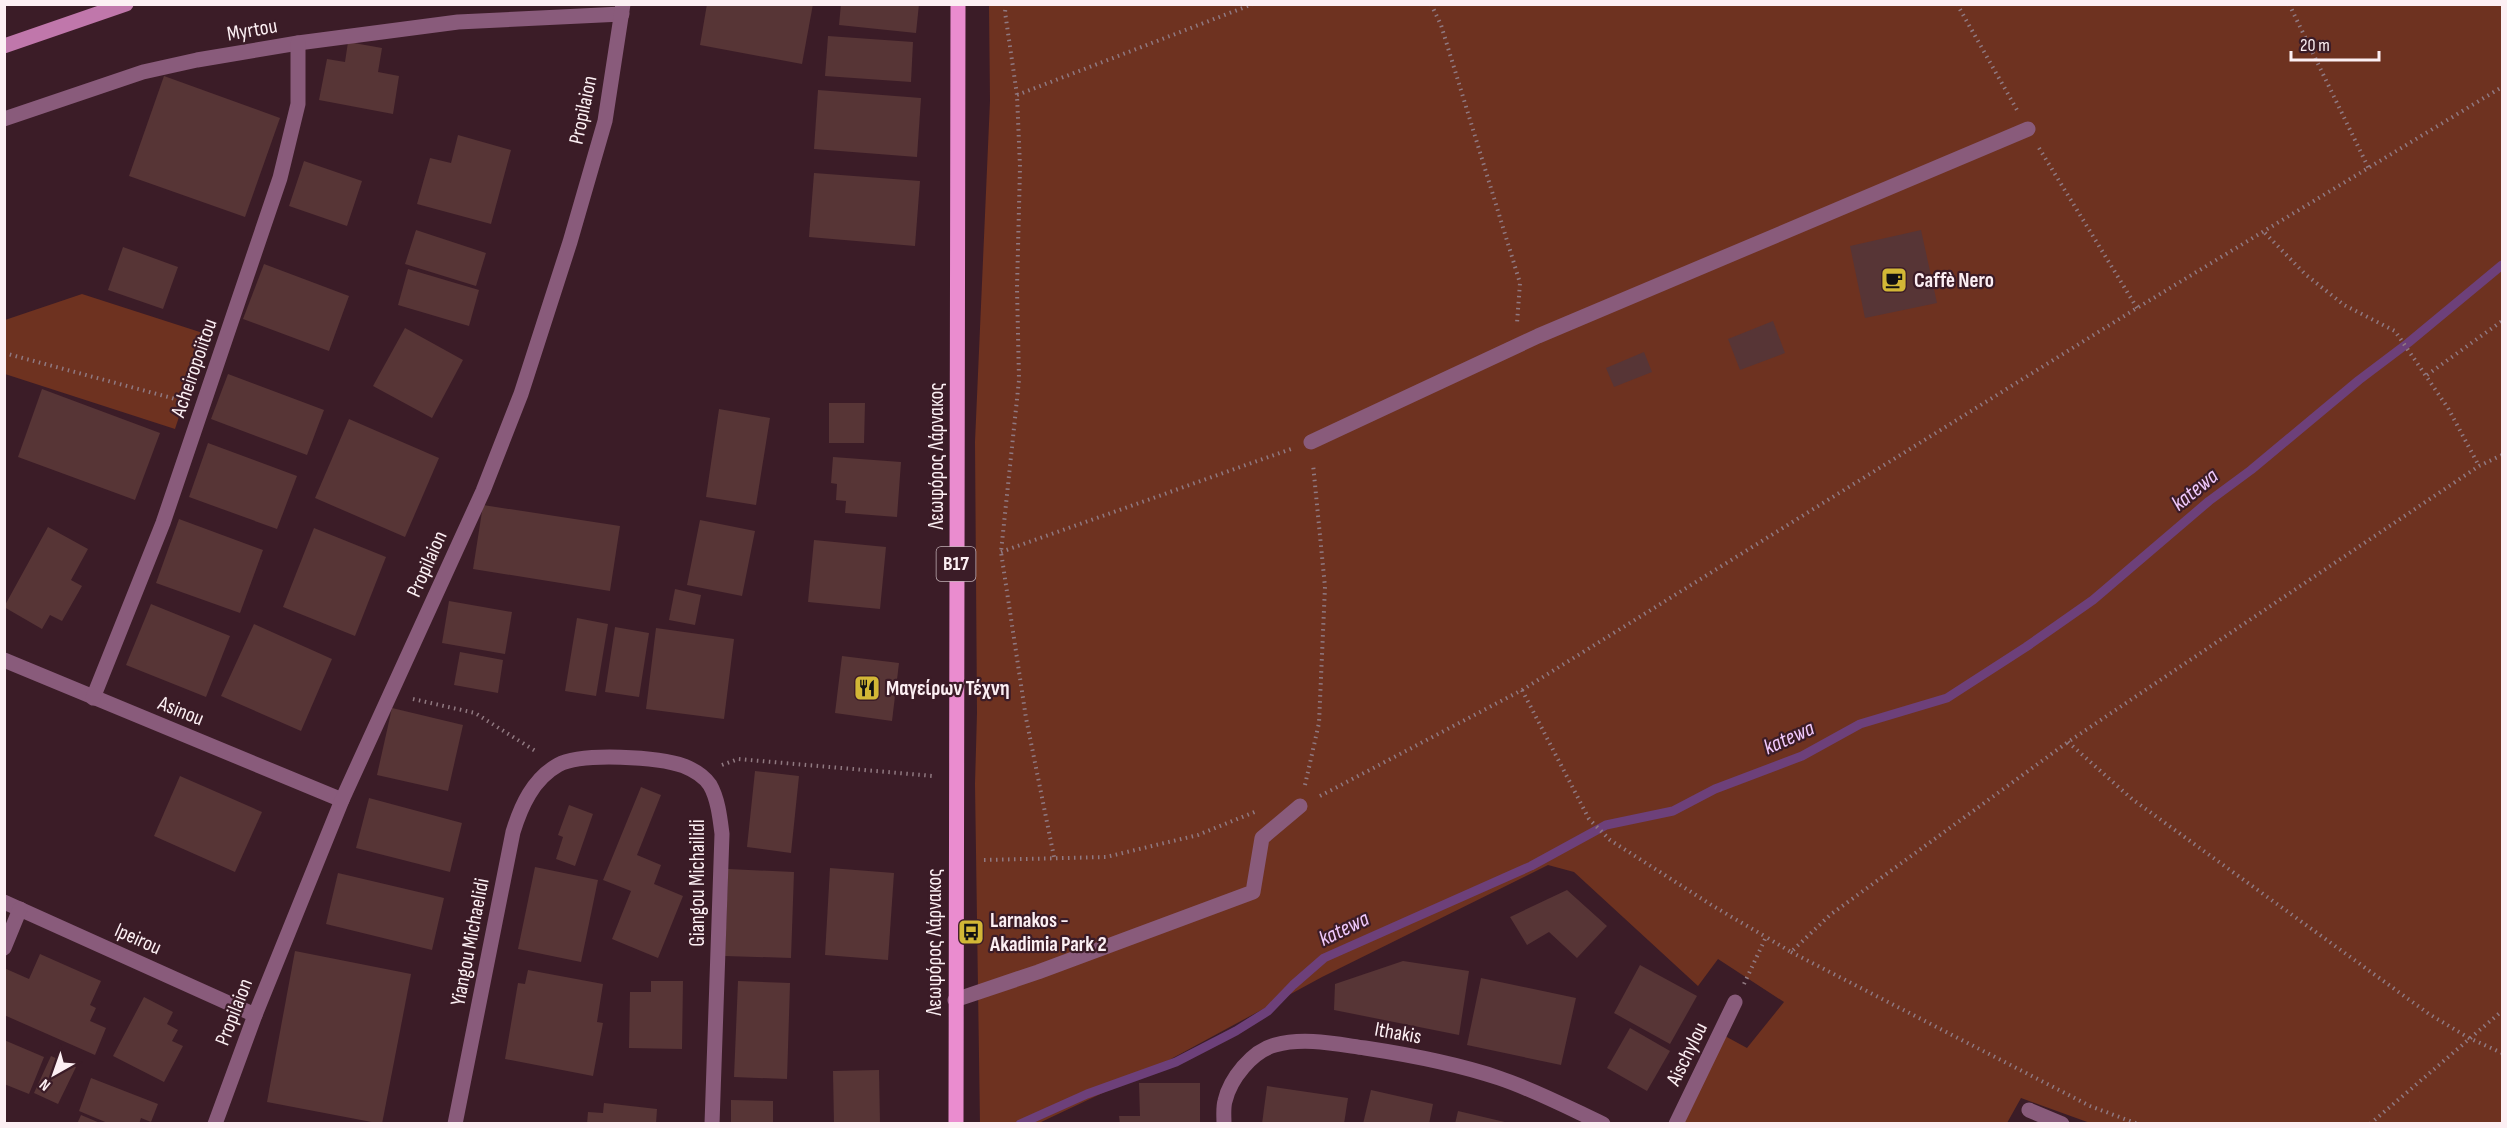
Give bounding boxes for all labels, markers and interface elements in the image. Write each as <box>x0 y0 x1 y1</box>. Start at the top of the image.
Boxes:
street label: Myrtou <box>225 13 279 47</box>
scale bar <box>2291 24 2380 62</box>
text: 20 m <box>2300 35 2330 56</box>
street label: Propilaion <box>564 73 602 147</box>
cafe icon: Caffè Nero <box>1879 265 1909 295</box>
place label: Caffè Nero <box>1914 268 1994 293</box>
street label: Acheiropoiitou <box>165 316 222 421</box>
street label: Λεωφόρος Λάρνακος <box>924 382 949 531</box>
water label: katewa <box>2166 463 2224 517</box>
street label: Propilaion <box>401 527 453 601</box>
road number: B17 <box>936 547 976 581</box>
restaurant icon: Μαγείρων Τέχνη <box>852 673 882 703</box>
place label: Μαγείρων Τέχνη <box>886 676 1010 701</box>
street label: Asinou <box>154 690 207 731</box>
water label: katewa <box>1759 715 1819 761</box>
street label: Giangou Michailidi <box>685 819 710 947</box>
street label: Λεωφόρος Λάρνακος <box>922 868 947 1017</box>
street label: Yiangou Michaelidi <box>445 876 495 1008</box>
water label: katewa <box>1314 905 1374 953</box>
place label: Larnakos - Akadimia Park 2 <box>989 908 1107 957</box>
bus stop icon: Larnakos - Akadimia Park 2 <box>956 917 986 947</box>
street label: Ipeirou <box>111 918 165 960</box>
street label: Propilaion <box>210 975 258 1049</box>
street label: Ithakis <box>1373 1017 1423 1049</box>
street label: Aischylou <box>1661 1018 1713 1091</box>
north arrow <box>24 1044 84 1104</box>
text: N <box>36 1074 55 1094</box>

